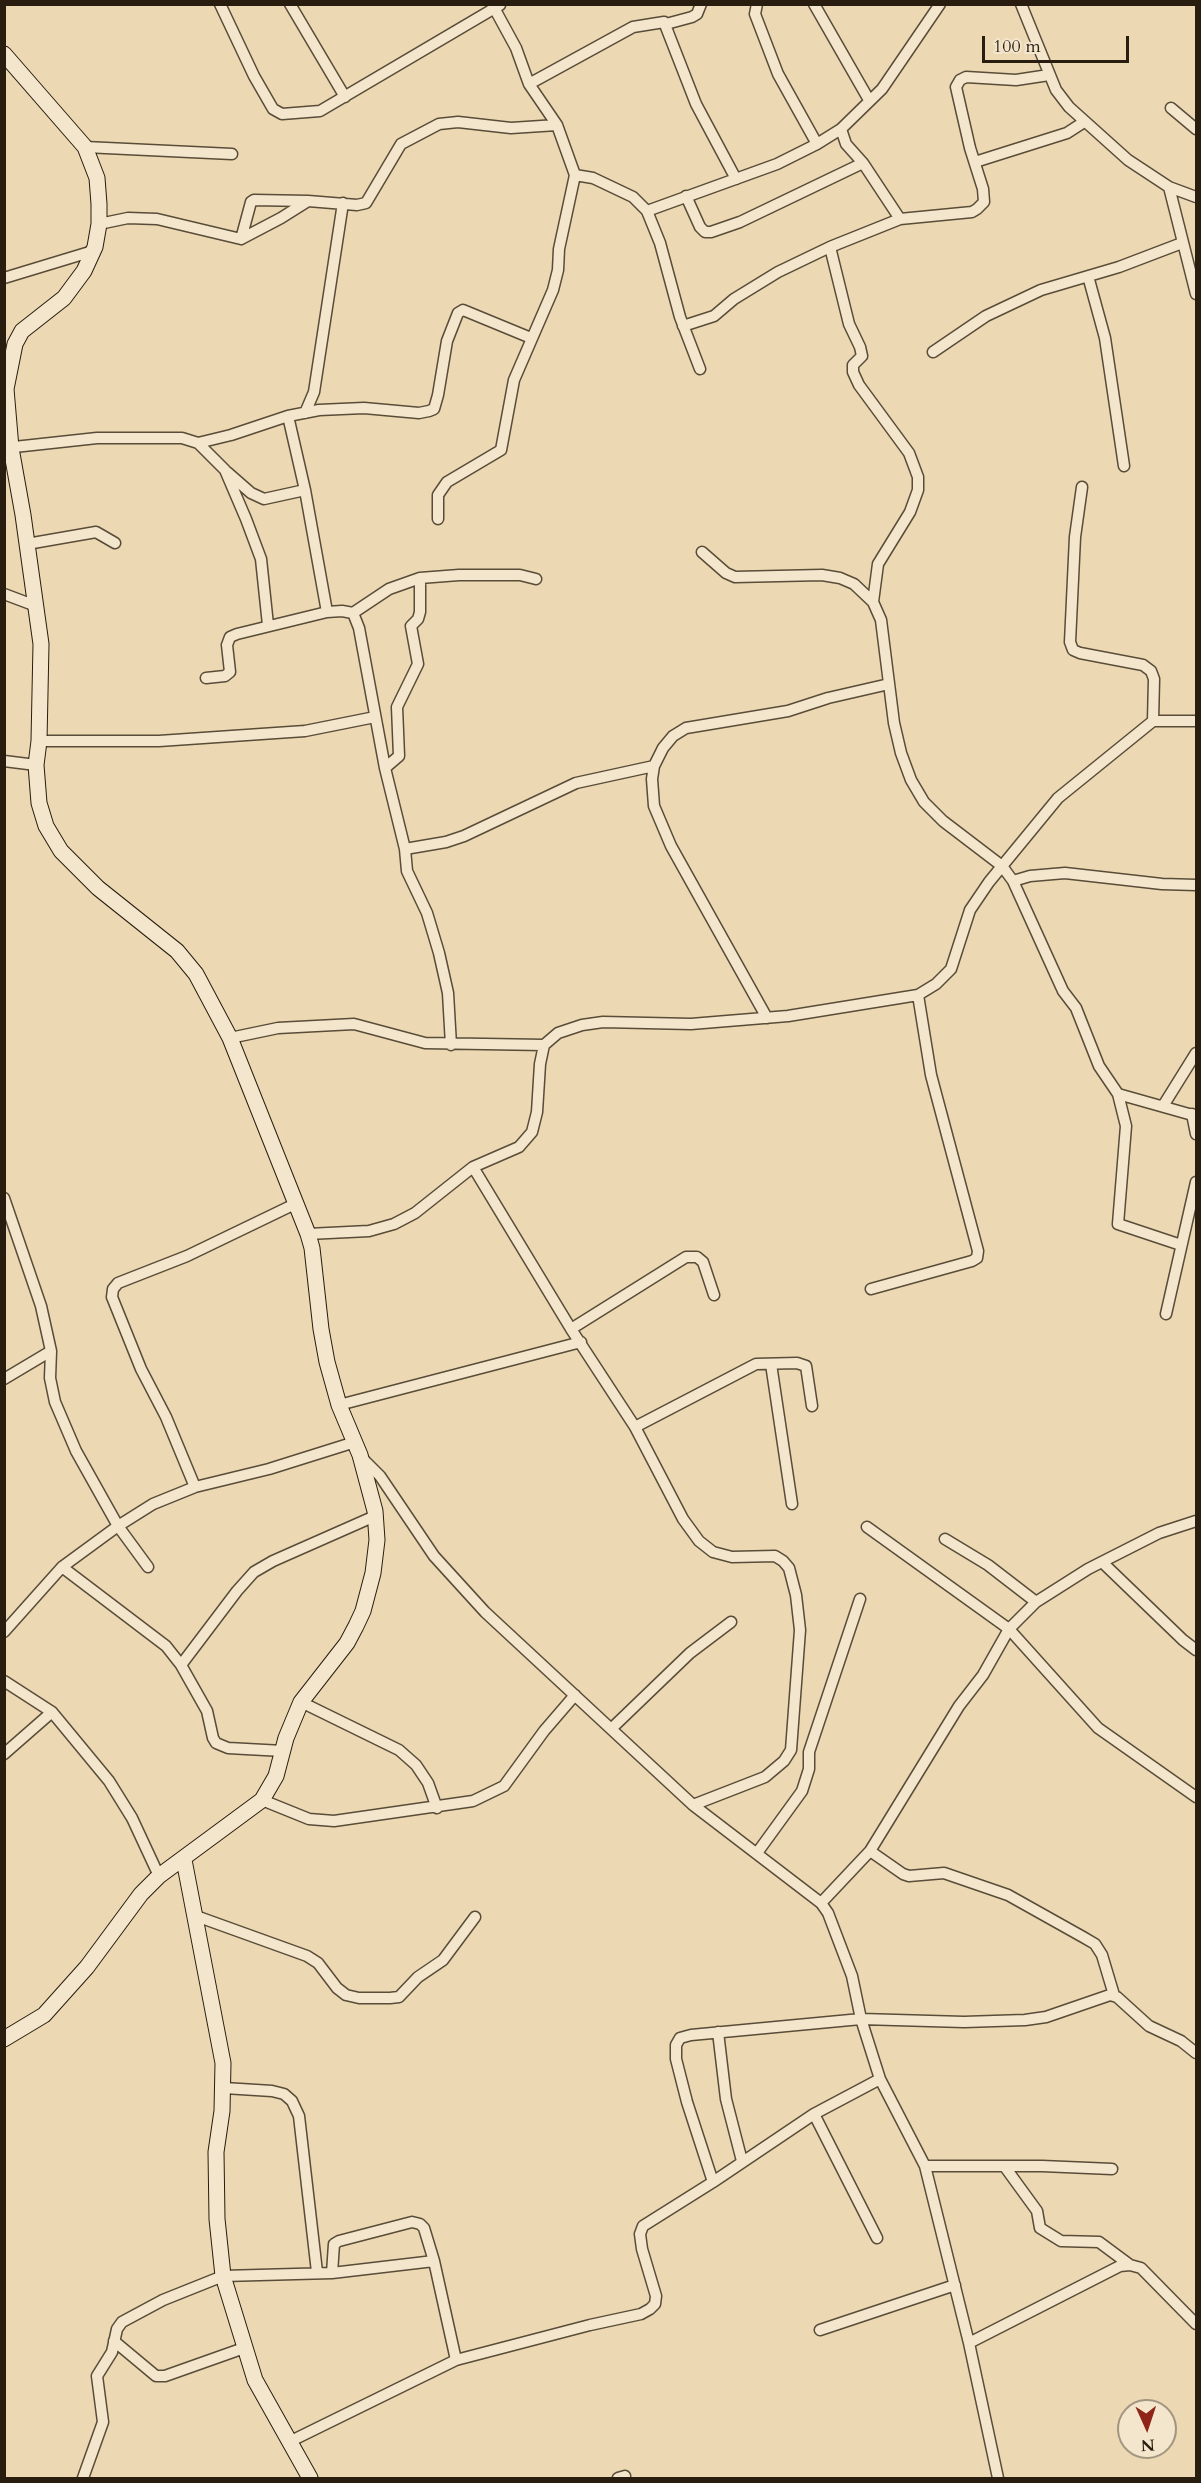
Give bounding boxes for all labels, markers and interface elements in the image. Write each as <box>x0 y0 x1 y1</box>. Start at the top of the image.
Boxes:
scale bar <box>985 24 1132 62</box>
text: 100 m <box>993 34 1041 59</box>
north arrow <box>1117 2399 1177 2459</box>
text: N <box>1140 2434 1155 2456</box>

